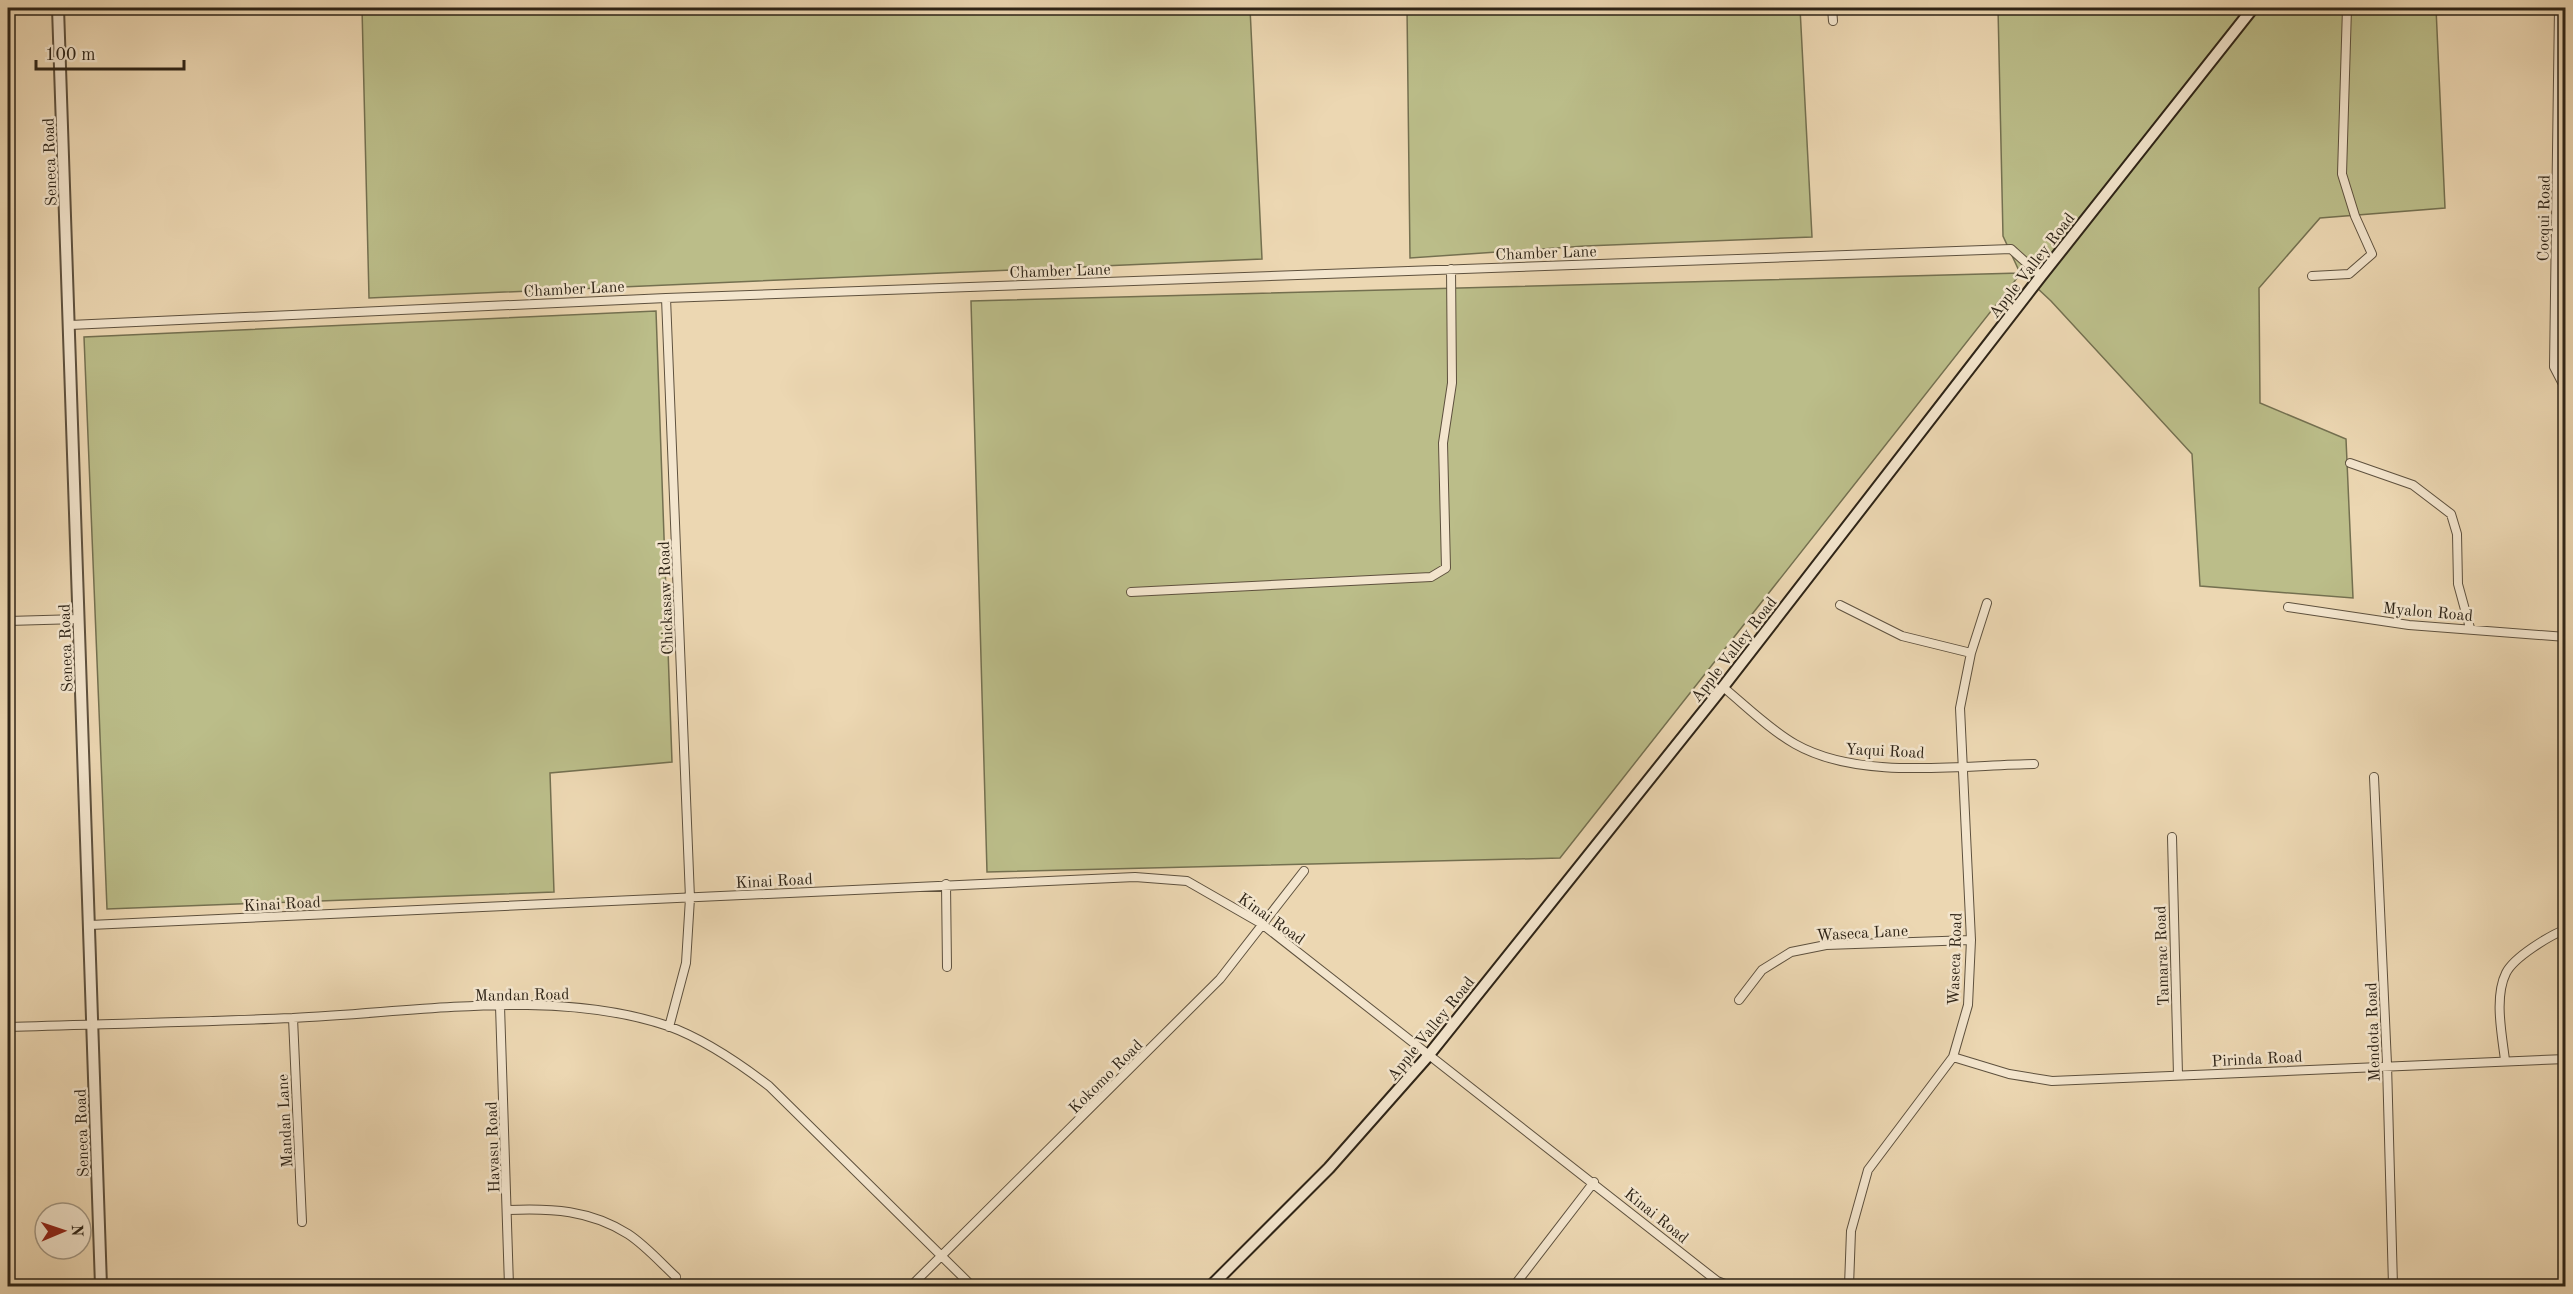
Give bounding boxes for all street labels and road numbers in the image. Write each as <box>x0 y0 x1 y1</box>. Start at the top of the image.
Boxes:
street label: Seneca Road <box>41 118 61 206</box>
street label: Cocqui Road <box>2536 175 2554 261</box>
street label: Apple Valley Road <box>1987 211 2078 322</box>
street label: Chamber Lane <box>1495 244 1597 264</box>
street label: Chamber Lane <box>1009 262 1111 282</box>
street label: Chamber Lane <box>523 279 625 301</box>
street label: Chickasaw Road <box>657 541 677 655</box>
street label: Apple Valley Road <box>1689 595 1780 706</box>
street label: Myalon Road <box>2382 601 2474 625</box>
street label: Seneca Road <box>57 604 77 692</box>
street label: Yaqui Road <box>1845 742 1925 762</box>
street label: Kinai Road <box>735 872 813 892</box>
street label: Kinai Road <box>1235 891 1307 948</box>
street label: Kinai Road <box>243 895 321 915</box>
street label: Tamarac Road <box>2153 905 2173 1007</box>
street label: Waseca Road <box>1946 912 1966 1006</box>
street label: Waseca Lane <box>1816 924 1908 944</box>
street label: Apple Valley Road <box>1385 974 1478 1084</box>
street label: Mendota Road <box>2364 982 2384 1082</box>
street label: Mandan Road <box>474 987 570 1005</box>
street label: Kokomo Road <box>1066 1037 1146 1117</box>
street label: Pirinda Road <box>2211 1050 2303 1070</box>
street label: Mandan Lane <box>276 1074 296 1168</box>
street label: Seneca Road <box>73 1089 93 1177</box>
street label: Havasu Road <box>484 1101 504 1193</box>
street label: Kinai Road <box>1621 1186 1691 1247</box>

